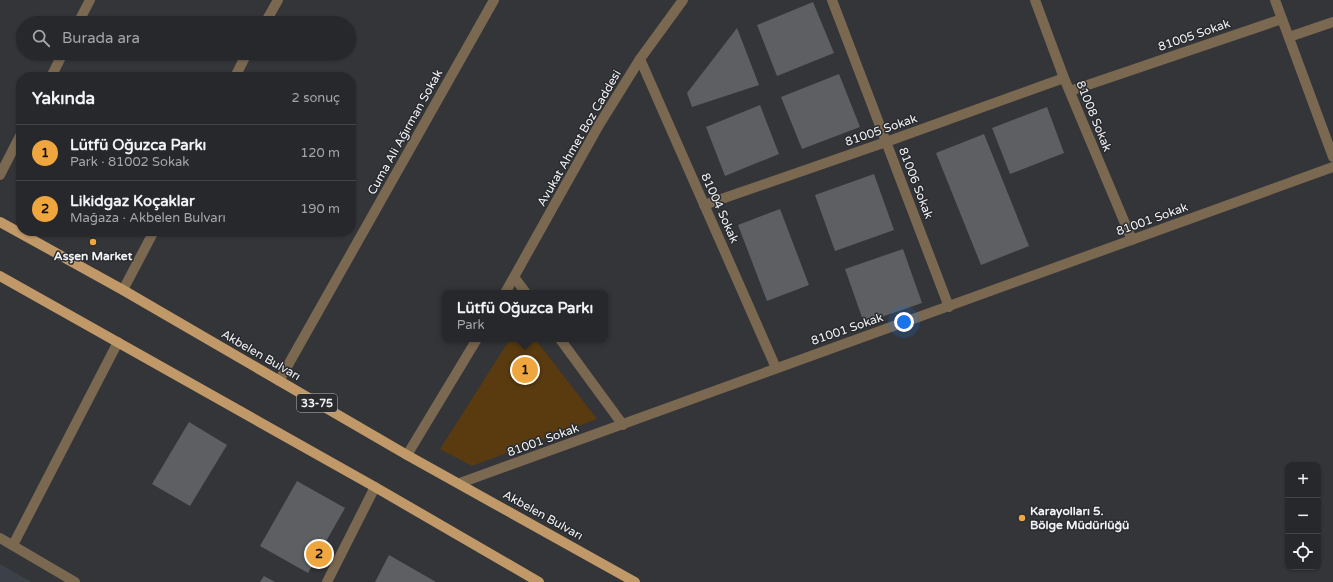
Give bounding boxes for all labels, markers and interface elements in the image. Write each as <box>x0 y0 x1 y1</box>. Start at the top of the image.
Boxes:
search box <box>16 16 356 60</box>
street label: 81005 Sokak <box>1156 16 1232 54</box>
icon: search <box>30 27 52 49</box>
text: Burada ara <box>62 29 140 47</box>
street label: Cuma Ali Ağırman Sokak <box>365 67 446 197</box>
street label: Avukat Ahmet Boz Caddesi <box>534 67 624 209</box>
street label: 81008 Sokak <box>1073 79 1115 154</box>
text: Yakında <box>32 88 95 109</box>
text: 2 sonuç <box>292 90 340 106</box>
street label: 81005 Sokak <box>843 111 919 149</box>
text: Lütfü Oğuzca Parkı <box>70 136 206 154</box>
text: 1 <box>41 145 49 161</box>
text: 120 m <box>300 145 340 161</box>
street label: 81006 Sokak <box>896 145 936 221</box>
text: Park · 81002 Sokak <box>70 154 189 170</box>
street label: 81004 Sokak <box>698 171 742 246</box>
text: Likidgaz Koçaklar <box>70 192 195 210</box>
street label: 81001 Sokak <box>1114 199 1190 238</box>
text: 2 <box>41 201 49 217</box>
text: 190 m <box>300 201 340 217</box>
text: Mağaza · Akbelen Bulvarı <box>70 210 226 226</box>
marker: Asşen Market <box>88 237 98 247</box>
place label: Asşen Market <box>54 249 133 264</box>
popup <box>442 290 608 342</box>
text: Lütfü Oğuzca Parkı <box>457 299 593 317</box>
street label: 81001 Sokak <box>809 310 885 348</box>
your location <box>894 312 914 332</box>
text: Park <box>457 317 485 333</box>
street label: Akbelen Bulvarı <box>219 327 303 383</box>
pin: 1 <box>512 355 538 385</box>
road number: 33-75 <box>297 394 337 412</box>
street label: 81001 Sokak <box>505 420 581 459</box>
map controls <box>1285 462 1321 570</box>
button: + <box>1285 462 1321 498</box>
street label: Akbelen Bulvarı <box>501 487 585 543</box>
button: − <box>1285 498 1321 534</box>
place label: Karayolları 5. Bölge Müdürlüğü <box>1030 504 1129 533</box>
marker: Karayolları 5. Bölge Müdürlüğü <box>1017 513 1027 523</box>
button: locate <box>1285 534 1321 570</box>
pin: 2 <box>306 539 332 569</box>

